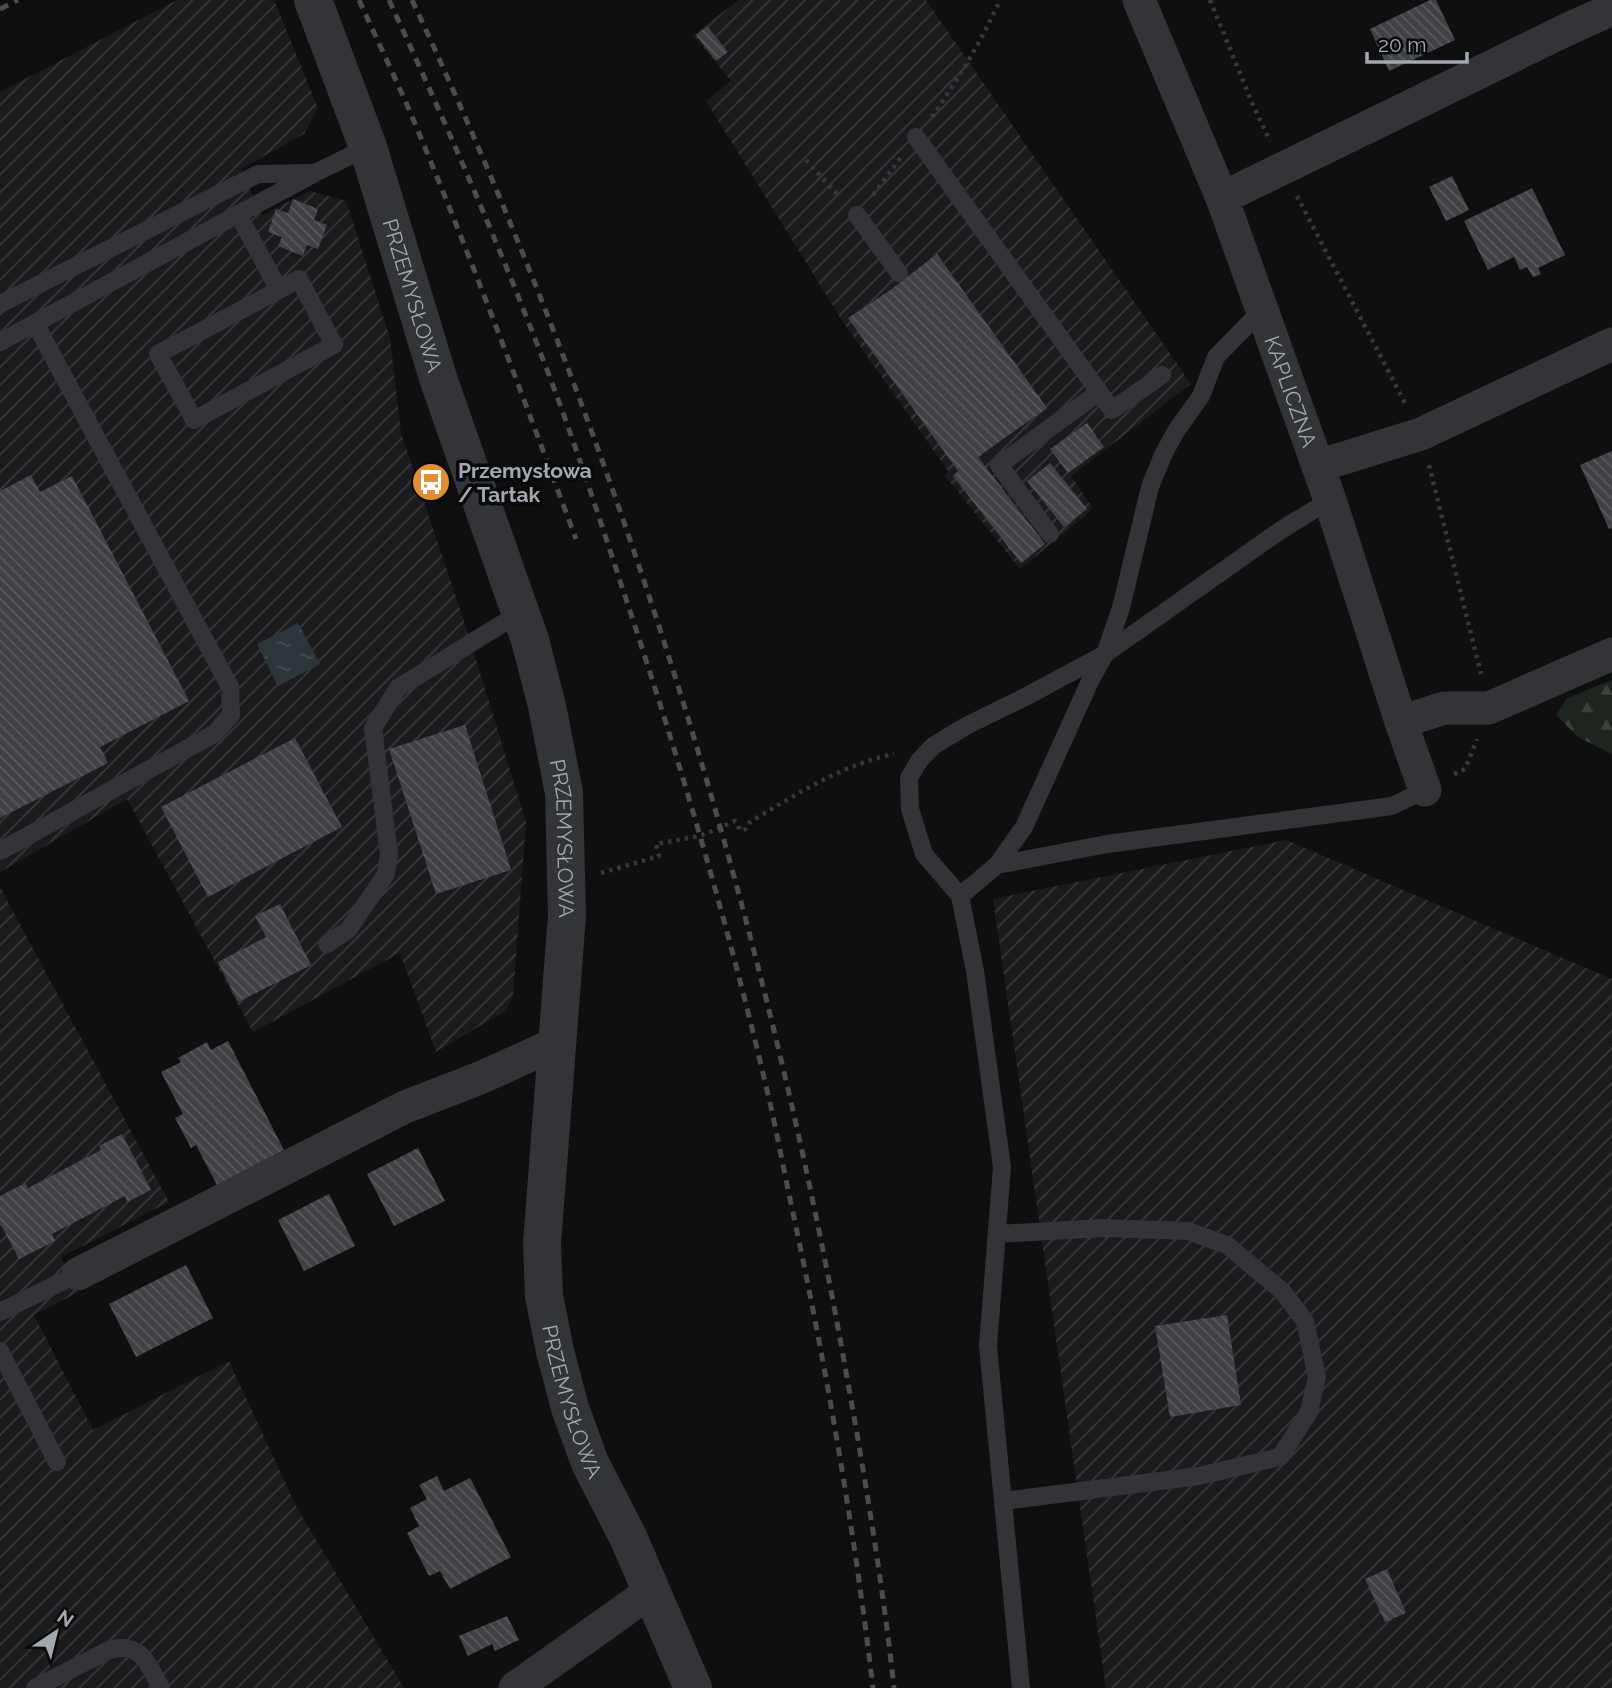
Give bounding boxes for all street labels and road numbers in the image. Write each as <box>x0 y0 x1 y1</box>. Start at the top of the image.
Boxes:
street label: PRZEMYSŁOWA <box>378 216 448 375</box>
street label: KAPLICZNA <box>1260 332 1322 450</box>
street label: PRZEMYSŁOWA <box>545 757 580 918</box>
street label: PRZEMYSŁOWA <box>538 1323 608 1482</box>

